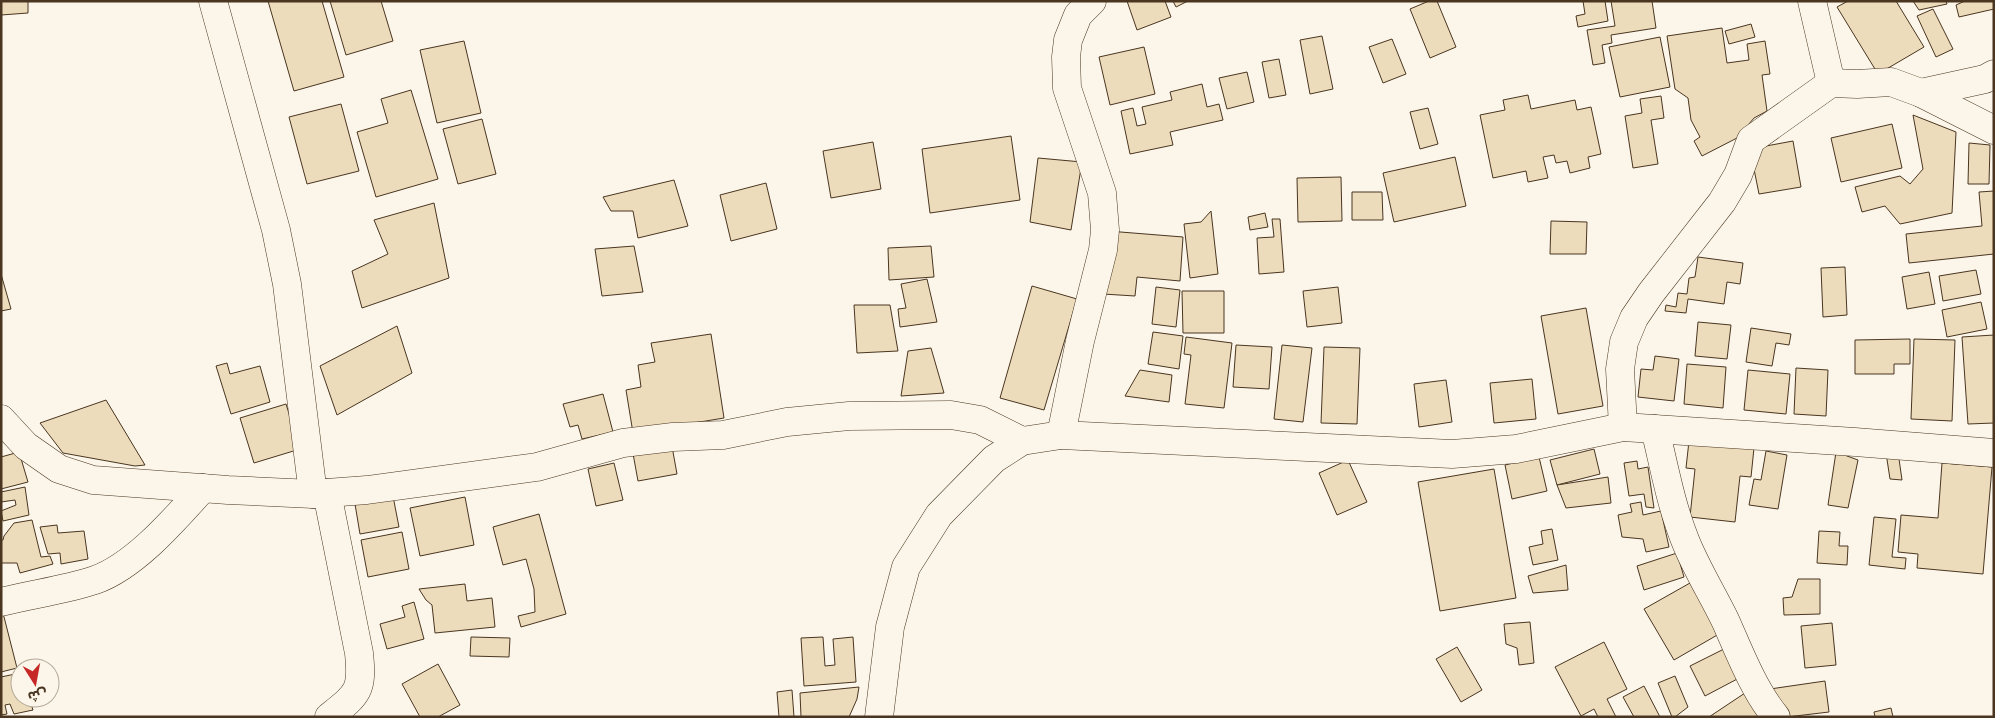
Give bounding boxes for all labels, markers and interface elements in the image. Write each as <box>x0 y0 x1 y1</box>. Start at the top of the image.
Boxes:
north arrow <box>10 658 60 708</box>
text: ش <box>26 685 49 706</box>

